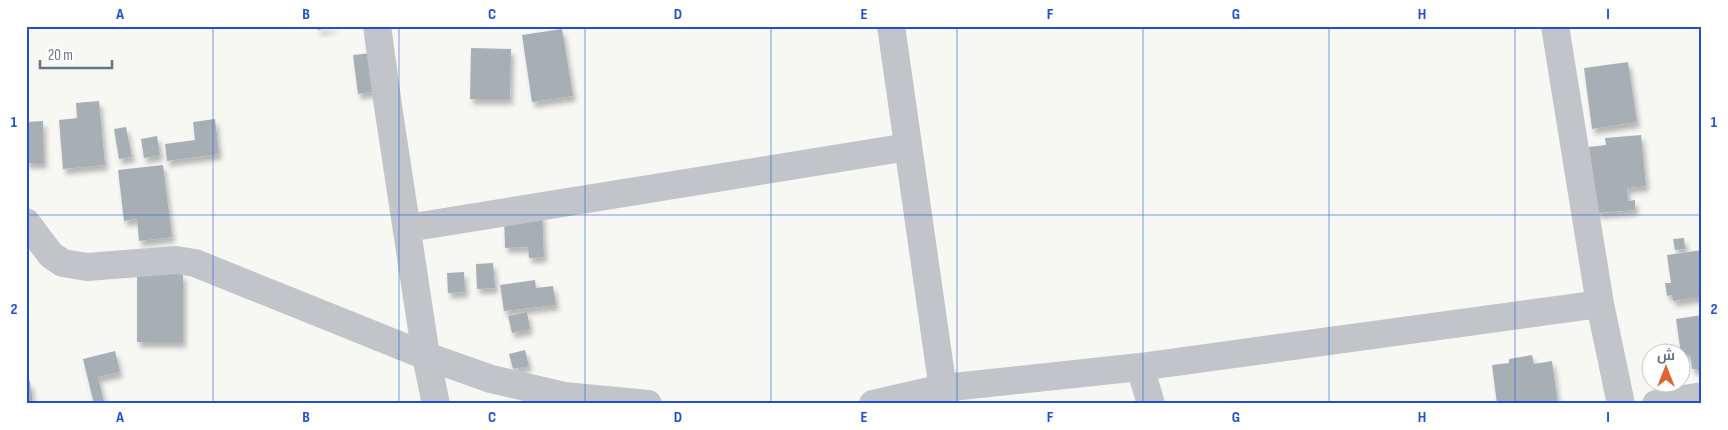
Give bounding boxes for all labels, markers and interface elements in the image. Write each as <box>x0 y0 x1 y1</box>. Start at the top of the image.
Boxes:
text: A <box>115 5 124 24</box>
text: B <box>302 5 310 24</box>
text: C <box>488 5 496 24</box>
text: D <box>674 5 682 24</box>
text: E <box>861 5 868 24</box>
text: F <box>1047 5 1054 24</box>
text: G <box>1232 5 1240 24</box>
text: H <box>1418 5 1426 24</box>
text: I <box>1606 5 1610 24</box>
scale bar <box>40 38 112 70</box>
text: 20 m <box>48 46 73 65</box>
text: 1 <box>11 113 18 132</box>
text: 1 <box>1711 113 1718 132</box>
text: 2 <box>10 300 18 319</box>
text: 2 <box>1710 300 1718 319</box>
north arrow <box>1640 342 1690 392</box>
text: ش <box>1657 347 1675 364</box>
text: A <box>115 408 124 427</box>
text: B <box>302 408 310 427</box>
text: C <box>488 408 496 427</box>
text: D <box>674 408 682 427</box>
text: E <box>861 408 868 427</box>
text: F <box>1047 408 1054 427</box>
text: G <box>1232 408 1240 427</box>
text: H <box>1418 408 1426 427</box>
text: I <box>1606 408 1610 427</box>

